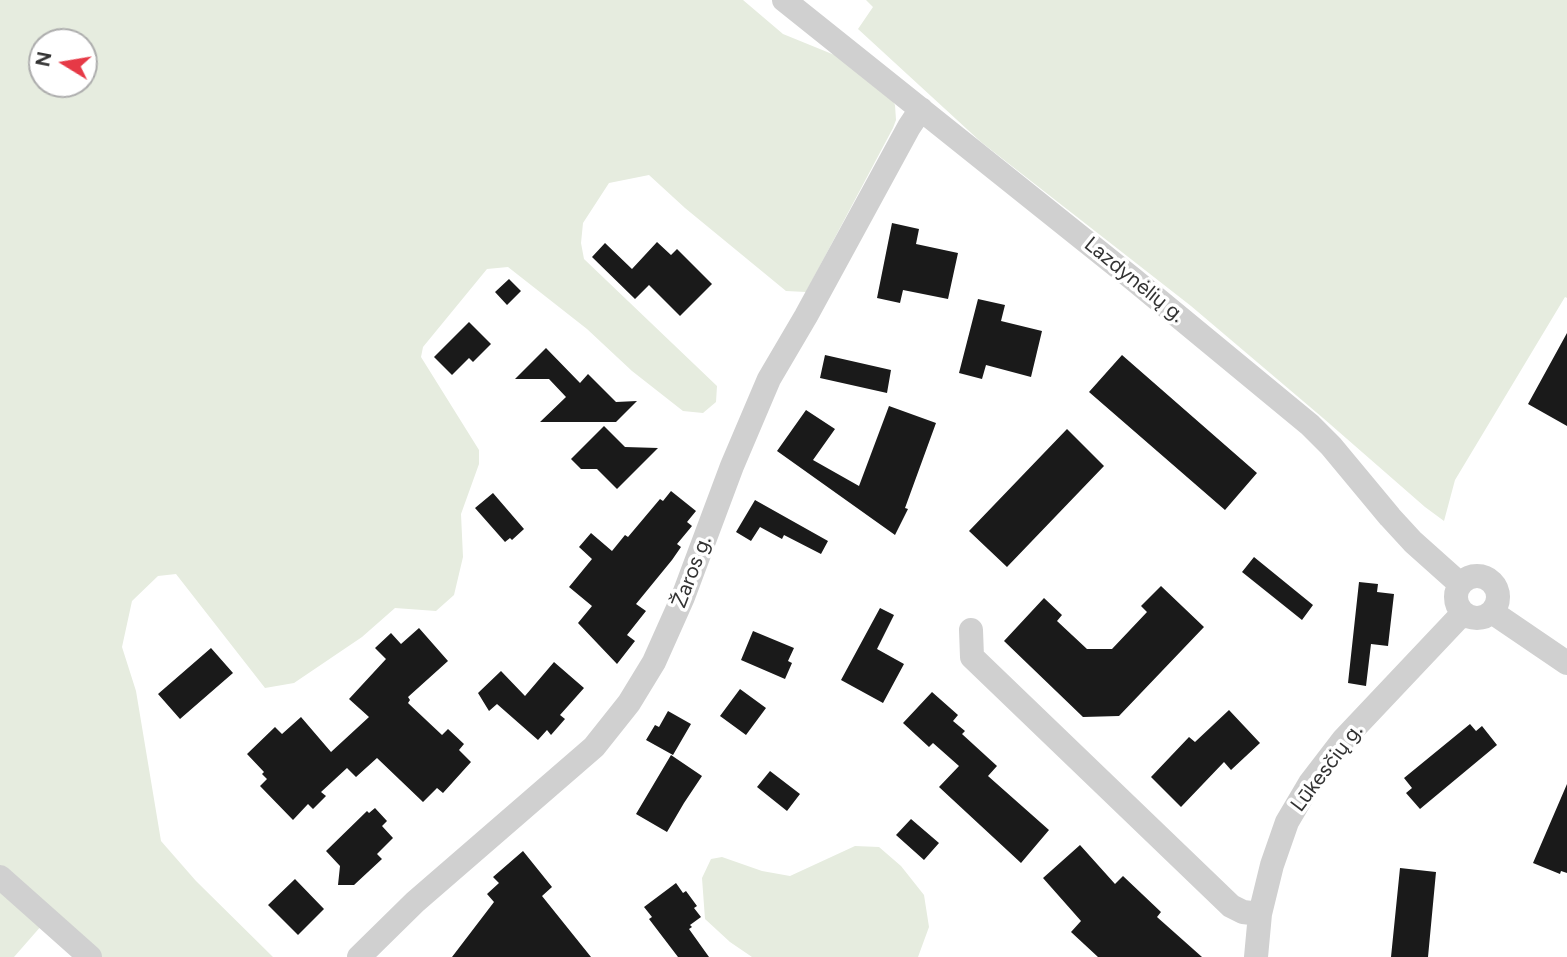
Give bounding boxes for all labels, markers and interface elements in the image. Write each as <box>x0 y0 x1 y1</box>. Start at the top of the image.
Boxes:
north arrow <box>28 28 98 98</box>
text: N <box>31 50 57 69</box>
street label: Lazdynėlių g. <box>1079 232 1189 328</box>
street label: Žaros g. <box>667 532 717 612</box>
street label: Lūkesčių g. <box>1286 719 1368 817</box>

